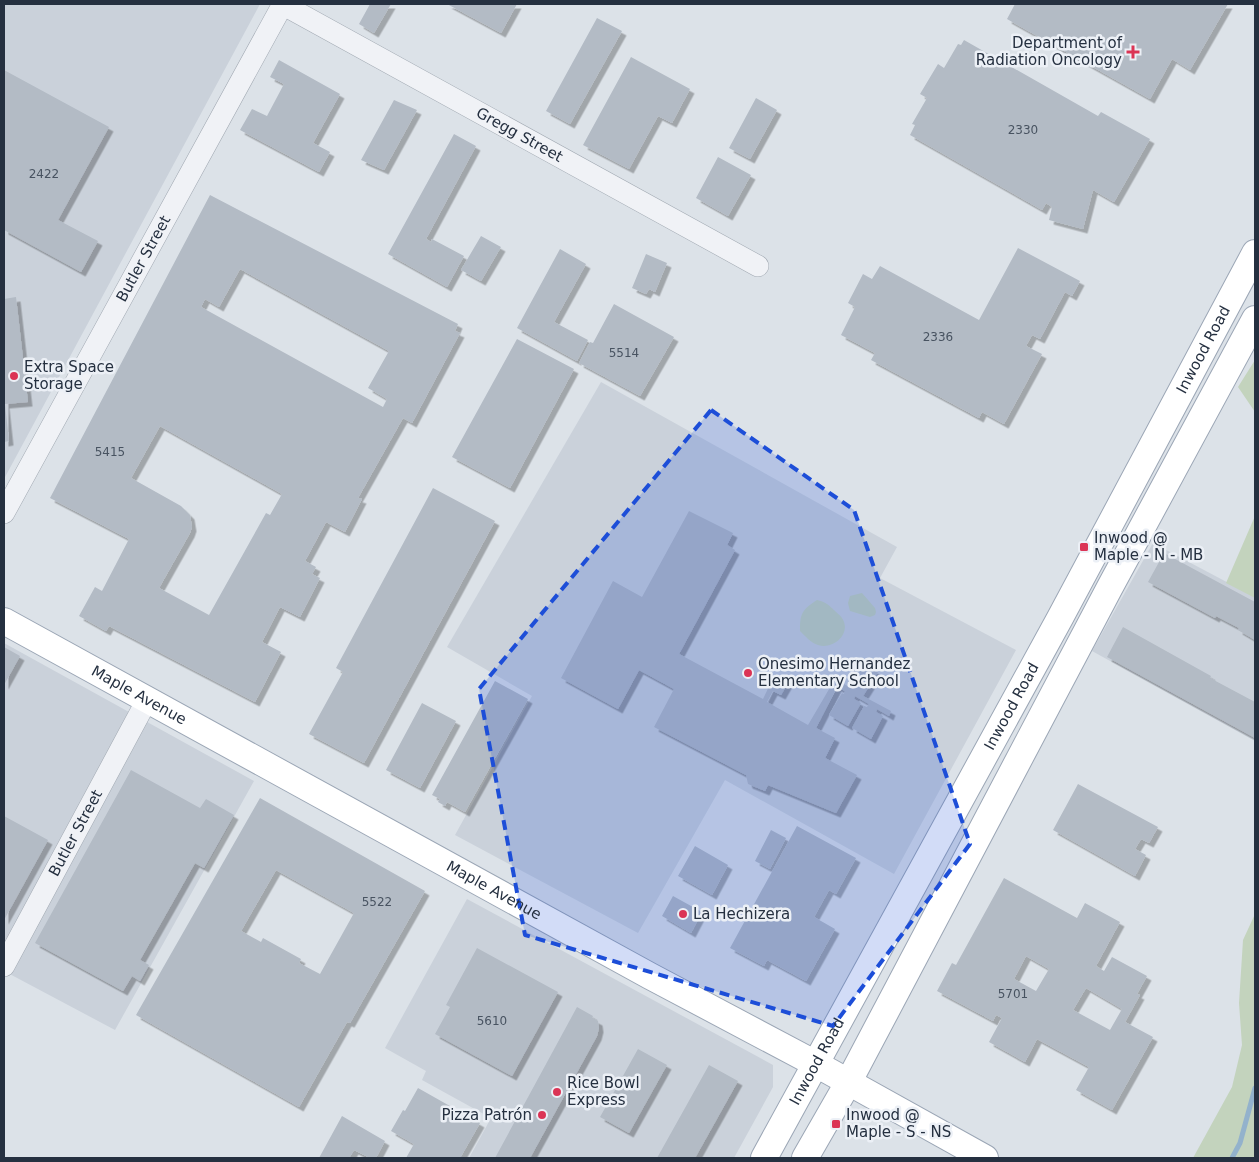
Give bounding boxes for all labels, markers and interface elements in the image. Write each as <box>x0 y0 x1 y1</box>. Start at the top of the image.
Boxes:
place label: Department of Radiation Oncology <box>976 34 1123 69</box>
marker: Department of Radiation Oncology <box>1126 45 1140 59</box>
street label: Gregg Street <box>473 104 566 166</box>
house number: 2330 <box>1008 123 1038 137</box>
house number: 2422 <box>29 167 59 181</box>
street label: Butler Street <box>113 212 174 305</box>
street label: Inwood Road <box>1173 303 1234 397</box>
house number: 2336 <box>923 330 953 344</box>
house number: 5514 <box>609 346 639 360</box>
place label: Extra Space Storage <box>24 358 114 393</box>
marker: Extra Space Storage <box>8 370 20 382</box>
house number: 5415 <box>95 445 125 459</box>
place label: Inwood @ Maple - N - MB <box>1094 529 1203 564</box>
marker: Inwood @ Maple - N - MB <box>1078 541 1090 553</box>
place label: Onesimo Hernandez Elementary School <box>758 655 910 690</box>
street label: Inwood Road <box>980 660 1043 753</box>
street label: Maple Avenue <box>88 662 190 728</box>
marker: Onesimo Hernandez Elementary School <box>742 667 754 679</box>
street label: Butler Street <box>45 787 106 879</box>
street label: Maple Avenue <box>443 857 545 924</box>
house number: 5522 <box>362 895 392 909</box>
place label: La Hechizera <box>693 905 790 923</box>
marker: La Hechizera <box>677 908 689 920</box>
house number: 5701 <box>998 987 1028 1001</box>
house number: 5610 <box>477 1014 507 1028</box>
street label: Inwood Road <box>786 1015 848 1108</box>
place label: Rice Bowl Express <box>567 1074 640 1109</box>
marker: Rice Bowl Express <box>551 1086 563 1098</box>
place label: Pizza Patrón <box>441 1106 532 1124</box>
place label: Inwood @ Maple - S - NS <box>846 1106 951 1141</box>
marker: Pizza Patrón <box>536 1109 548 1121</box>
marker: Inwood @ Maple - S - NS <box>830 1118 842 1130</box>

